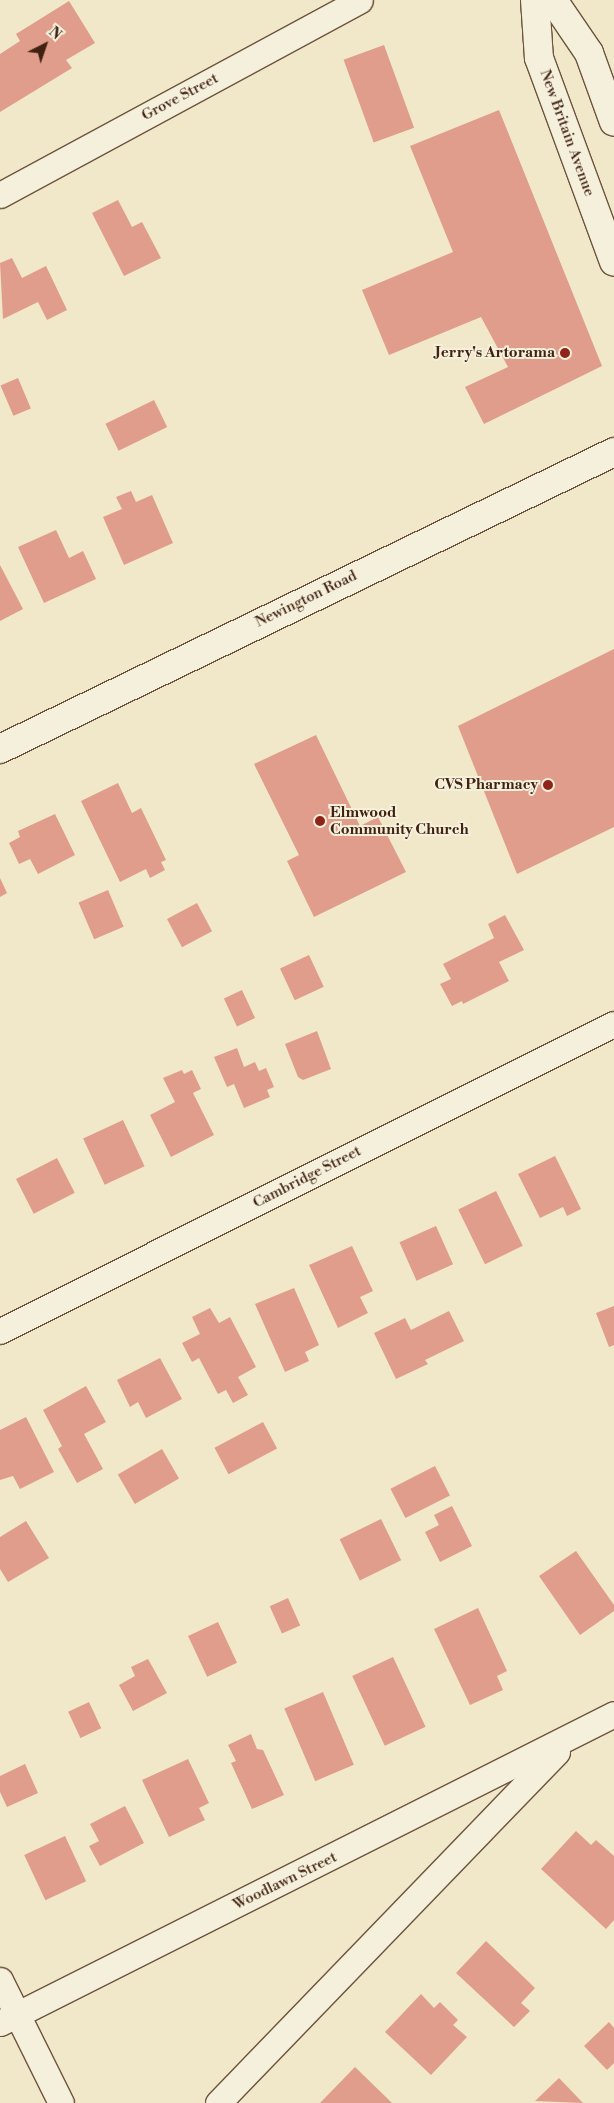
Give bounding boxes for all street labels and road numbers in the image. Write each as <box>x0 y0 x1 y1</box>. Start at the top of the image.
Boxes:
street label: New Britain Avenue <box>536 67 598 199</box>
street label: Grove Street <box>139 69 221 125</box>
street label: Newington Road <box>252 567 360 631</box>
street label: Cambridge Street <box>250 1142 364 1212</box>
street label: Woodlawn Street <box>230 1848 340 1914</box>

